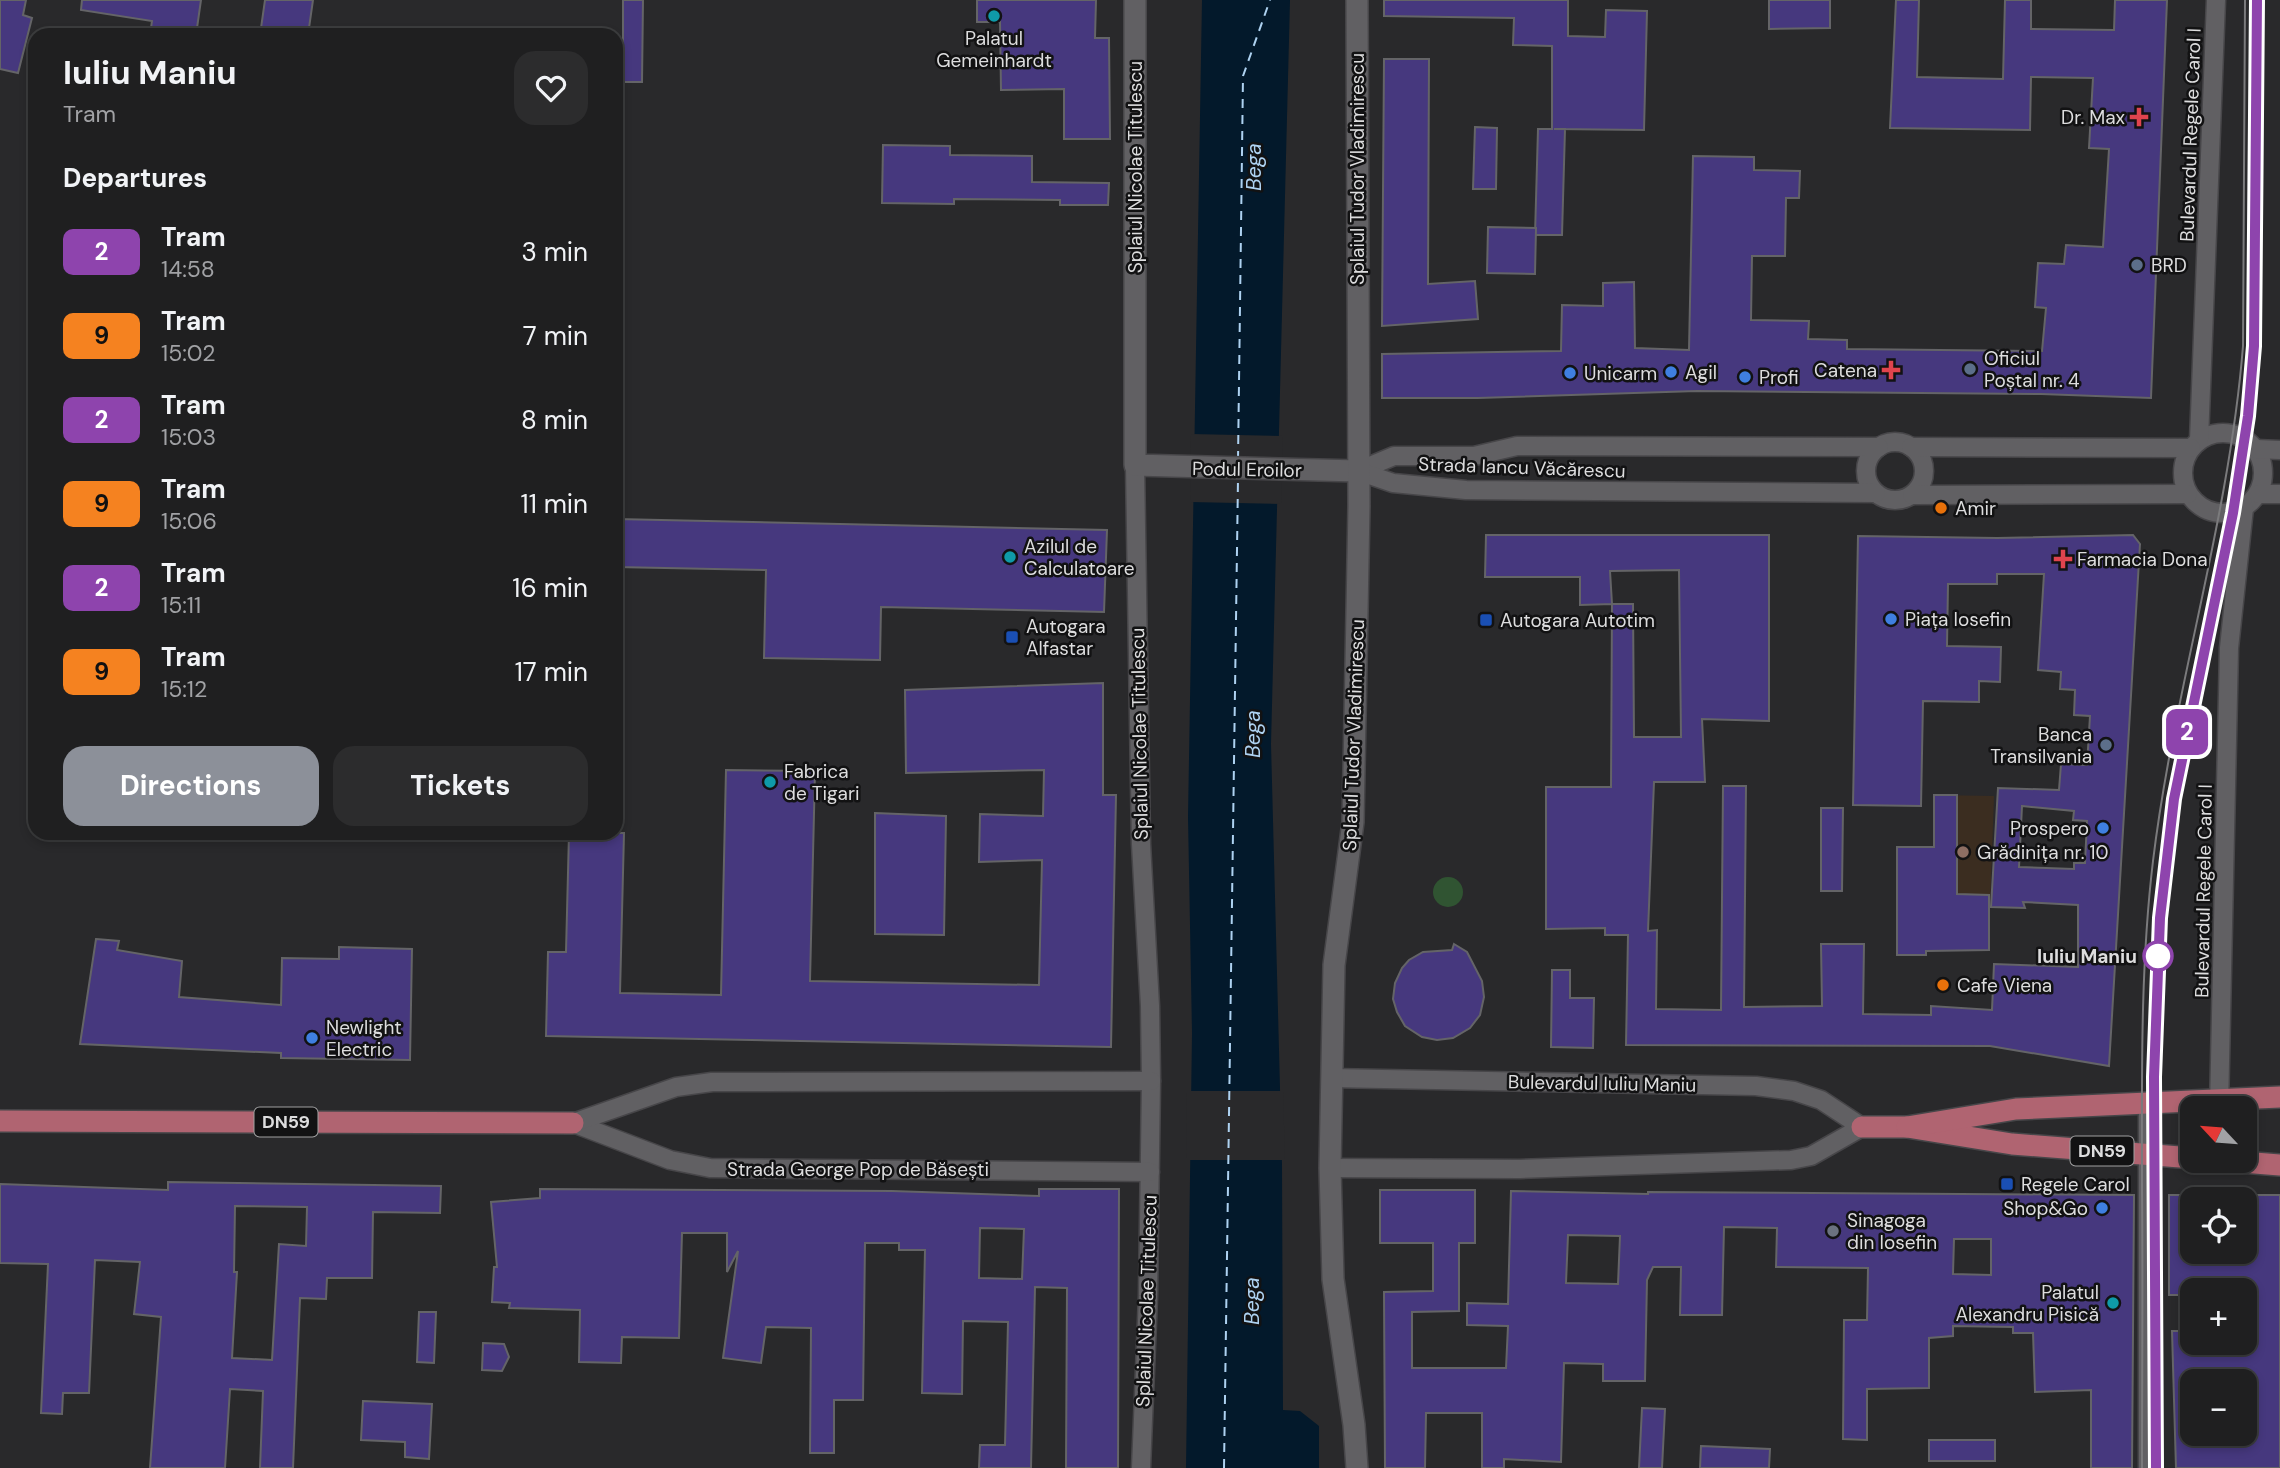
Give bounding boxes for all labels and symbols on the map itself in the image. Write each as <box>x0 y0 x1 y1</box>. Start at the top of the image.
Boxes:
marker: Palatul Gemeinhardt <box>986 8 1002 24</box>
place label: Palatul Gemeinhardt <box>936 26 1052 73</box>
street label: Bulevardul Regele Carol I <box>2174 28 2207 242</box>
street label: Splaiul Tudor Vladimirescu <box>1345 53 1370 285</box>
street label: Splaiul Nicolae Titulescu <box>1123 61 1148 273</box>
place label: Dr. Max <box>2061 105 2126 130</box>
marker: Dr. Max <box>2131 109 2147 125</box>
water label: Bega <box>1240 143 1268 191</box>
place label: BRD <box>2151 253 2187 278</box>
marker: BRD <box>2129 257 2145 273</box>
place label: Oficiul Poștal nr. 4 <box>1984 346 2079 393</box>
place label: Catena <box>1814 358 1877 383</box>
place label: Agil <box>1685 360 1717 385</box>
place label: Unicarm <box>1584 361 1657 386</box>
marker: Oficiul Poștal nr. 4 <box>1962 361 1978 377</box>
marker: Catena <box>1883 362 1899 378</box>
marker: Agil <box>1663 364 1679 380</box>
marker: Unicarm <box>1562 365 1578 381</box>
place label: Profi <box>1759 365 1799 390</box>
marker: Profi <box>1737 369 1753 385</box>
street label: Strada Iancu Văcărescu <box>1418 451 1626 484</box>
street label: Podul Eroilor <box>1192 456 1302 483</box>
place label: Amir <box>1955 496 1996 521</box>
marker: Amir <box>1933 500 1949 516</box>
place label: Azilul de Calculatoare <box>1024 534 1135 581</box>
place label: Farmacia Dona <box>2077 547 2208 572</box>
marker: Azilul de Calculatoare <box>1002 549 1018 565</box>
marker: Farmacia Dona <box>2055 551 2071 567</box>
place label: Piața Iosefin <box>1905 607 2011 632</box>
place label: Autogara Autotim <box>1500 608 1655 633</box>
marker: Piața Iosefin <box>1883 611 1899 627</box>
marker: Autogara Autotim <box>1478 612 1494 628</box>
place label: Autogara Alfastar <box>1026 614 1106 661</box>
street label: Splaiul Tudor Vladimirescu <box>1337 619 1370 851</box>
street label: Splaiul Nicolae Titulescu <box>1125 628 1154 840</box>
marker: Autogara Alfastar <box>1004 629 1020 645</box>
line badge: 2 <box>2164 709 2210 755</box>
water label: Bega <box>1239 710 1267 758</box>
place label: Banca Transilvania <box>1990 722 2092 769</box>
marker: Banca Transilvania <box>2098 737 2114 753</box>
place label: Fabrica de Tigari <box>784 759 860 806</box>
marker: Fabrica de Tigari <box>762 774 778 790</box>
street label: Bulevardul Regele Carol I <box>2189 784 2218 998</box>
place label: Prospero <box>2010 816 2089 841</box>
marker: Prospero <box>2095 820 2111 836</box>
place label: Grădinița nr. 10 <box>1977 840 2108 865</box>
marker: Grădinița nr. 10 <box>1955 844 1971 860</box>
marker: Iuliu Maniu <box>2143 941 2173 971</box>
place label: Iuliu Maniu <box>2037 944 2137 969</box>
place label: Cafe Viena <box>1957 973 2052 998</box>
marker: Cafe Viena <box>1935 977 1951 993</box>
place label: Newlight Electric <box>326 1015 402 1062</box>
marker: Newlight Electric <box>304 1030 320 1046</box>
street label: Bulevardul Iuliu Maniu <box>1508 1069 1696 1098</box>
north arrow <box>2180 1096 2258 1172</box>
road number: DN59 <box>254 1107 318 1136</box>
road number: DN59 <box>2070 1136 2134 1166</box>
street label: Strada George Pop de Băsești <box>727 1157 989 1182</box>
place label: Regele Carol <box>2021 1172 2130 1197</box>
marker: Regele Carol <box>1999 1176 2015 1192</box>
street label: Splaiul Nicolae Titulescu <box>1130 1194 1163 1408</box>
place label: Shop&Go <box>2003 1196 2088 1221</box>
marker: Shop&Go <box>2094 1200 2110 1216</box>
place label: Sinagoga din Iosefin <box>1847 1208 1937 1255</box>
marker: Sinagoga din Iosefin <box>1825 1223 1841 1239</box>
water label: Bega <box>1238 1277 1266 1325</box>
place label: Palatul Alexandru Pisică <box>1955 1280 2099 1327</box>
marker: Palatul Alexandru Pisică <box>2105 1295 2121 1311</box>

